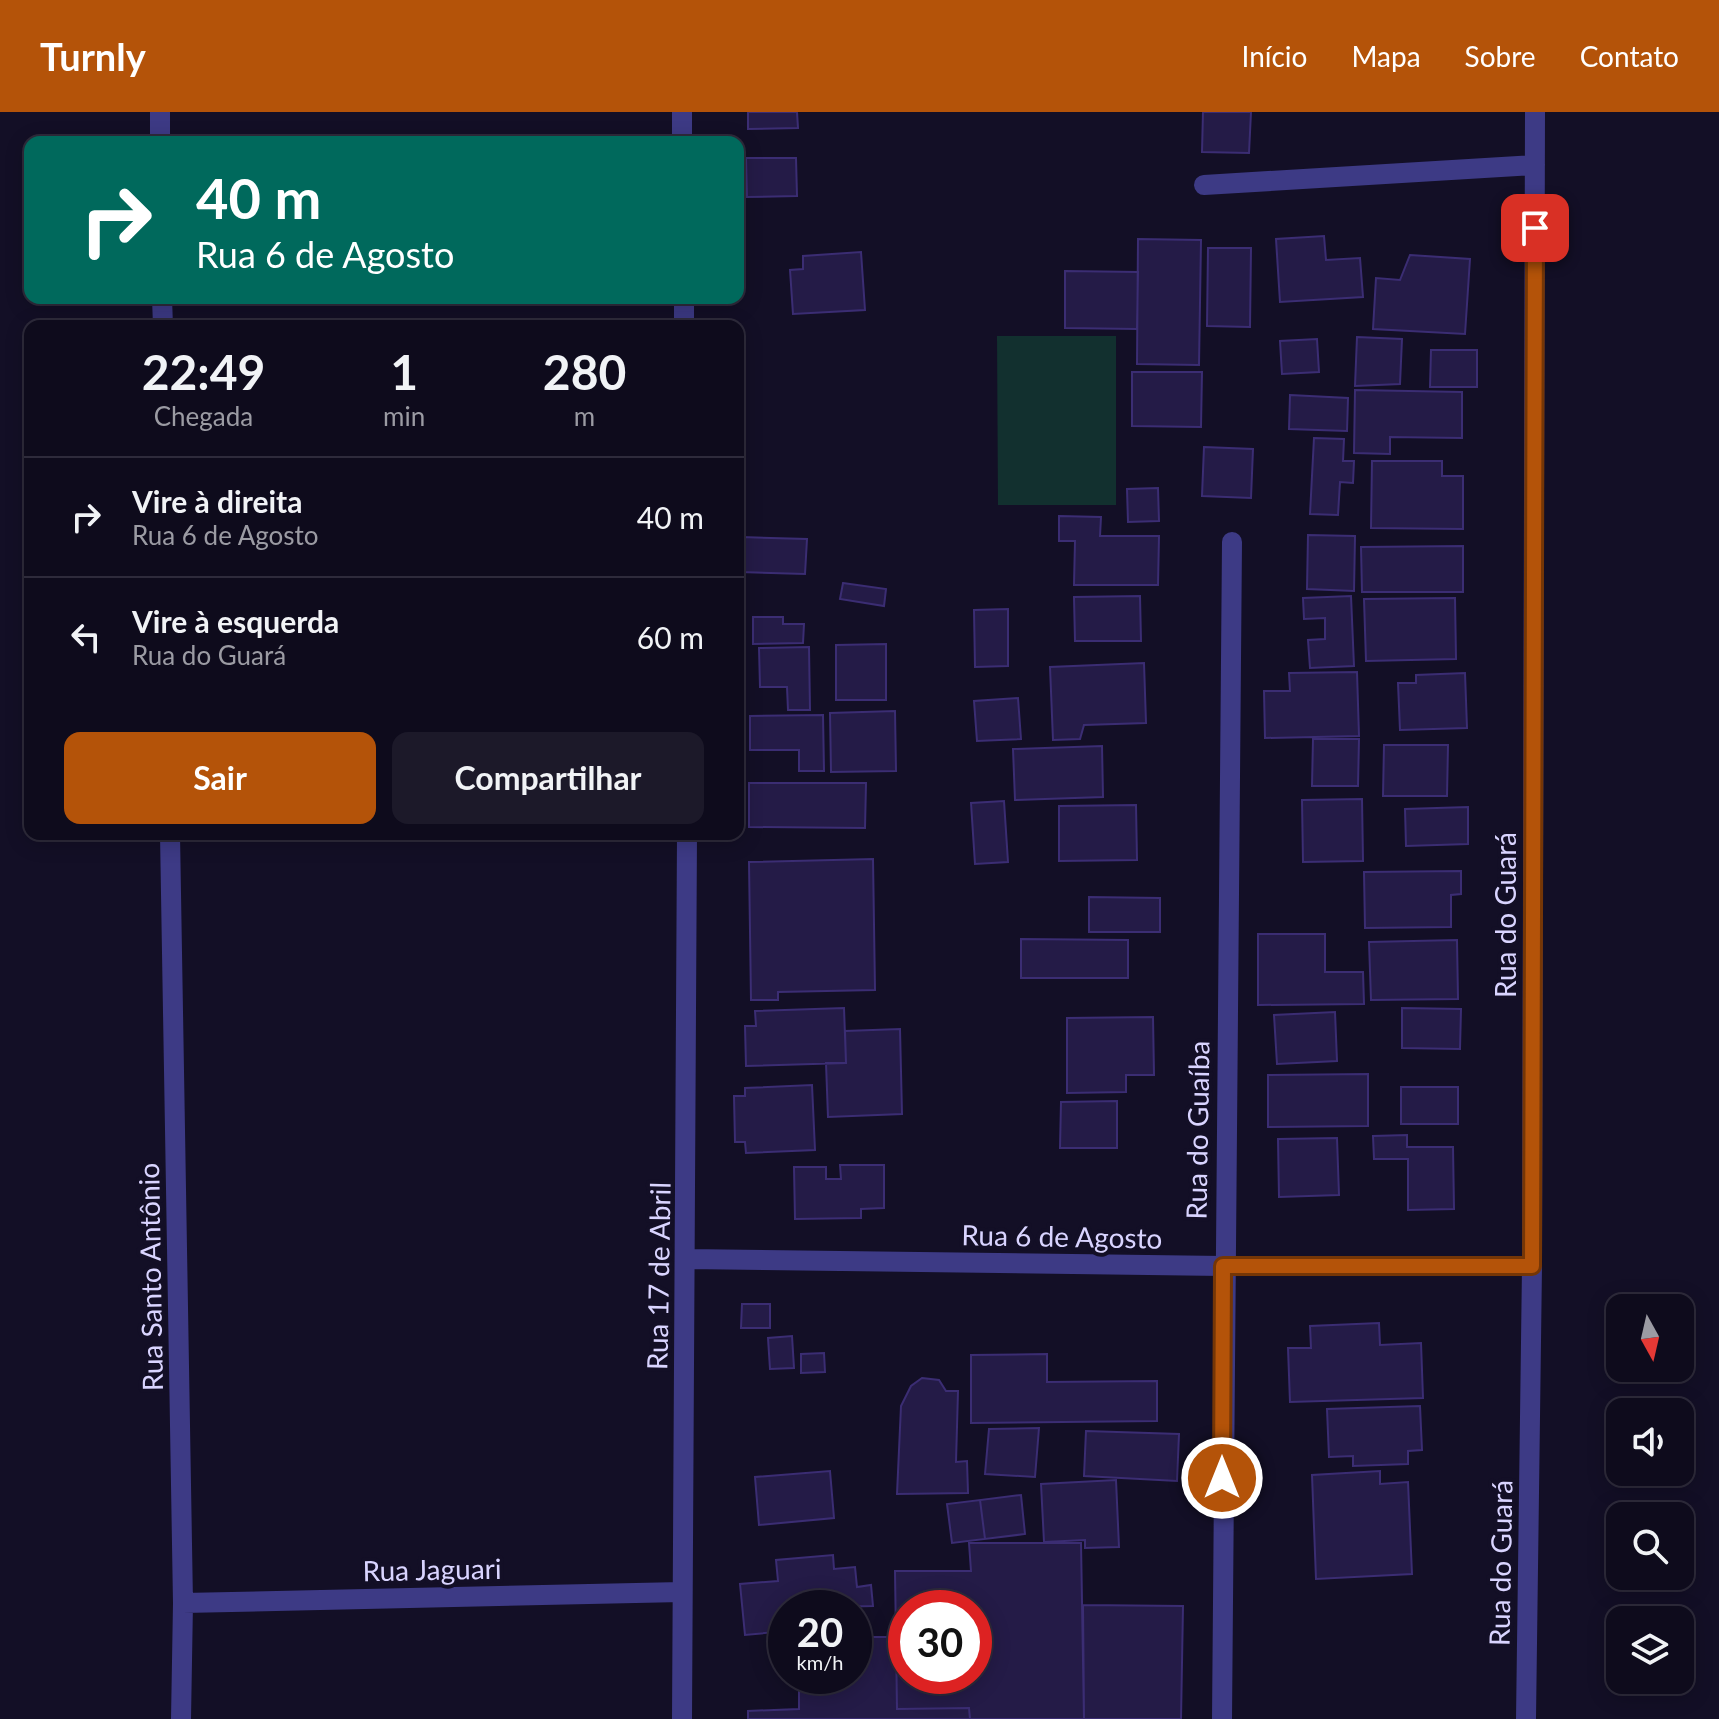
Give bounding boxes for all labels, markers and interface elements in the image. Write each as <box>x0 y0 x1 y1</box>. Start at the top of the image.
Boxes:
text: Turnly <box>40 33 146 79</box>
text: Início <box>1242 39 1307 73</box>
text: Mapa <box>1351 39 1421 73</box>
text: Sobre <box>1465 39 1536 73</box>
text: Contato <box>1580 39 1679 73</box>
text: 40 m <box>196 164 321 231</box>
icon: right <box>64 168 168 272</box>
pin <box>1501 194 1569 262</box>
icon: arrive <box>1513 206 1557 250</box>
text: Rua 6 de Agosto <box>196 232 454 276</box>
text: 22:49 <box>142 343 265 400</box>
text: 1 <box>390 343 418 400</box>
text: 280 <box>543 343 626 400</box>
text: Chegada <box>154 400 253 432</box>
text: min <box>383 400 425 432</box>
text: m <box>574 400 595 432</box>
text: Vire à direita <box>132 483 302 519</box>
icon: right <box>64 495 108 539</box>
text: 40 m <box>637 499 704 535</box>
text: Rua 6 de Agosto <box>132 519 319 551</box>
text: Vire à esquerda <box>132 603 339 639</box>
icon: left <box>64 615 108 659</box>
text: 60 m <box>637 619 704 655</box>
text: Rua do Guará <box>132 639 286 671</box>
button: Sair <box>64 732 376 824</box>
button: Compartilhar <box>392 732 704 824</box>
street label: Rua do Guará <box>1488 832 1522 998</box>
street label: Rua do Guaíba <box>1178 1040 1216 1220</box>
street label: Rua Santo Antônio <box>131 1162 169 1392</box>
street label: Rua 17 de Abril <box>639 1182 677 1370</box>
street label: Rua 6 de Agosto <box>961 1217 1163 1255</box>
north arrow <box>1606 1294 1694 1382</box>
map controls <box>1606 1294 1694 1694</box>
button: sound <box>1606 1398 1694 1486</box>
position arrow <box>1180 1436 1264 1520</box>
street label: Rua do Guará <box>1482 1480 1518 1646</box>
button: search <box>1606 1502 1694 1590</box>
street label: Rua Jaguari <box>362 1551 502 1587</box>
speed limit sign: 30 <box>888 1590 992 1694</box>
button: layers <box>1606 1606 1694 1694</box>
text: 20 <box>797 1608 843 1656</box>
text: km/h <box>797 1650 843 1674</box>

